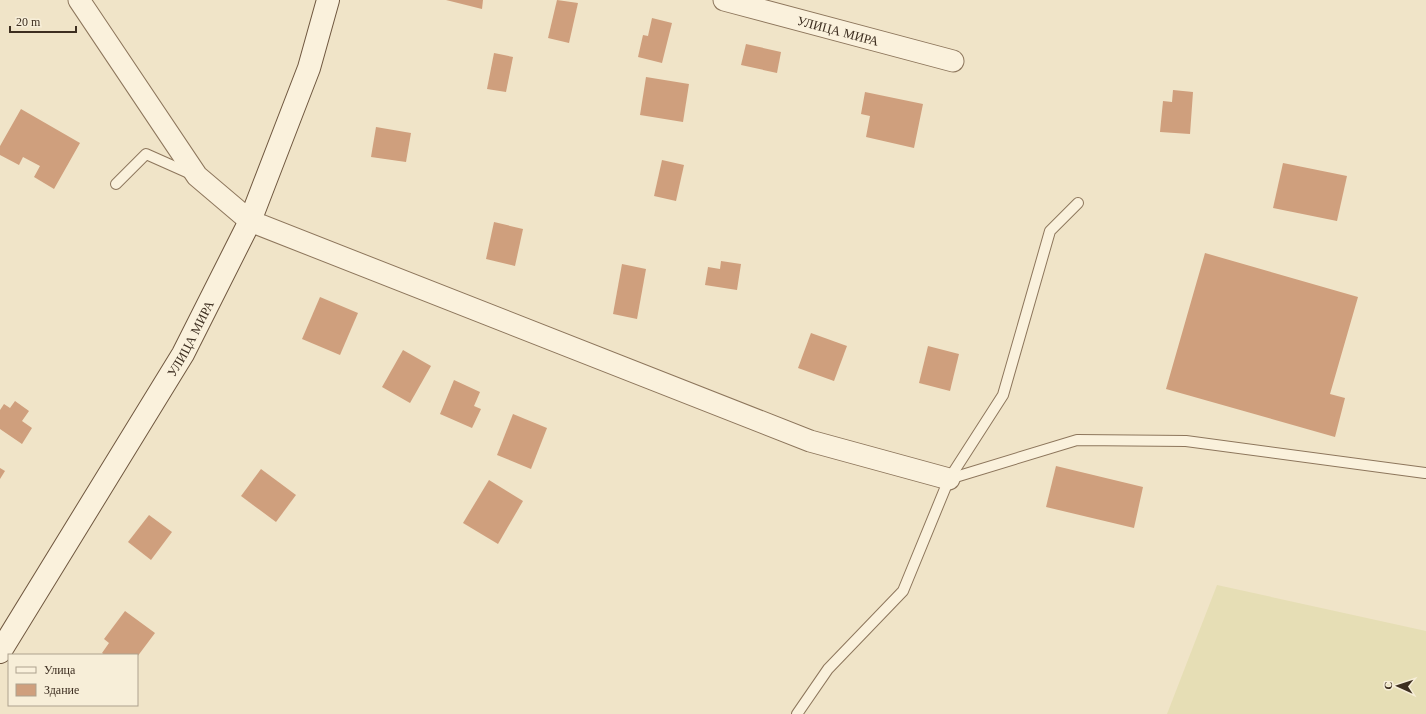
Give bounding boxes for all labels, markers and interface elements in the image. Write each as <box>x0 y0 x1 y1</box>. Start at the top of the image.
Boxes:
scale bar <box>10 8 76 34</box>
street label: УЛИЦА МИРА <box>795 13 881 49</box>
text: 20 m <box>16 15 41 29</box>
street label: УЛИЦА МИРА <box>164 297 217 379</box>
legend <box>8 654 138 706</box>
text: Улица <box>44 663 76 677</box>
north arrow <box>1378 666 1418 706</box>
text: С <box>1382 681 1394 690</box>
text: Здание <box>44 683 79 697</box>

